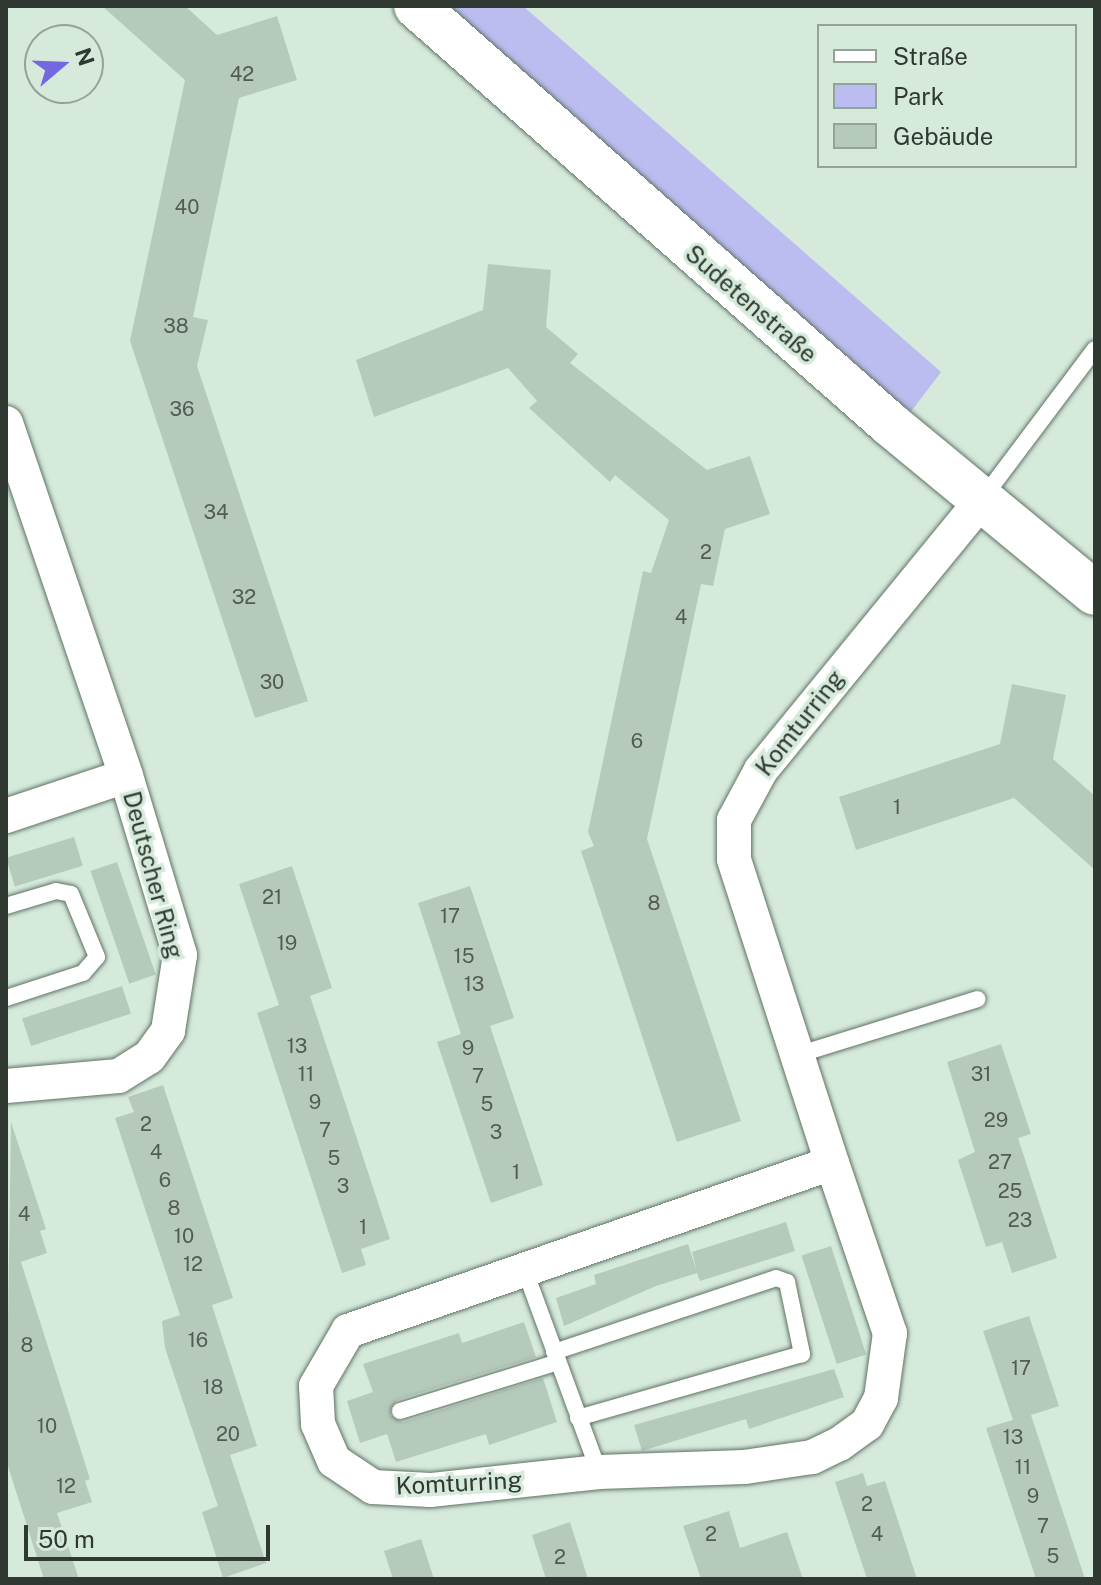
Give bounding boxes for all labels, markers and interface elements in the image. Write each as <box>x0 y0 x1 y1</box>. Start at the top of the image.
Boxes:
north arrow <box>24 24 104 104</box>
legend <box>817 24 1077 168</box>
text: Straße <box>893 42 968 70</box>
text: N <box>70 44 100 69</box>
house number: 42 <box>230 62 254 86</box>
text: Park <box>893 82 944 110</box>
text: Gebäude <box>893 122 993 150</box>
house number: 40 <box>175 195 199 219</box>
street label: Sudetenstraße <box>679 239 823 369</box>
house number: 38 <box>163 314 189 338</box>
house number: 36 <box>170 397 194 421</box>
house number: 34 <box>203 500 229 524</box>
house number: 2 <box>700 540 712 564</box>
house number: 32 <box>232 585 256 609</box>
house number: 4 <box>675 605 687 629</box>
street label: Komturring <box>750 664 850 782</box>
house number: 30 <box>260 670 284 694</box>
house number: 6 <box>631 729 643 753</box>
street label: Deutscher Ring <box>117 788 189 962</box>
house number: 1 <box>893 795 901 819</box>
house number: 21 <box>262 885 282 909</box>
house number: 8 <box>648 891 660 915</box>
house number: 17 <box>440 904 460 928</box>
house number: 19 <box>277 931 297 955</box>
house number: 15 <box>454 944 474 968</box>
house number: 13 <box>464 972 484 996</box>
house number: 13 <box>287 1034 307 1058</box>
house number: 9 <box>462 1036 474 1060</box>
house number: 11 <box>298 1062 314 1086</box>
house number: 31 <box>971 1062 991 1086</box>
house number: 7 <box>472 1064 484 1088</box>
house number: 9 <box>309 1090 321 1114</box>
house number: 5 <box>481 1092 493 1116</box>
house number: 29 <box>984 1108 1008 1132</box>
house number: 2 <box>140 1112 152 1136</box>
house number: 7 <box>319 1118 331 1142</box>
house number: 3 <box>490 1120 502 1144</box>
house number: 4 <box>150 1140 162 1164</box>
house number: 5 <box>328 1146 340 1170</box>
house number: 27 <box>988 1150 1012 1174</box>
house number: 1 <box>512 1160 520 1184</box>
house number: 6 <box>159 1168 171 1192</box>
house number: 3 <box>337 1174 349 1198</box>
house number: 25 <box>998 1179 1022 1203</box>
house number: 8 <box>168 1196 180 1220</box>
house number: 4 <box>18 1202 30 1226</box>
house number: 23 <box>1008 1208 1032 1232</box>
house number: 1 <box>359 1215 367 1239</box>
house number: 10 <box>174 1224 194 1248</box>
house number: 12 <box>183 1252 203 1276</box>
house number: 16 <box>188 1328 208 1352</box>
house number: 8 <box>21 1333 33 1357</box>
house number: 17 <box>1011 1356 1031 1380</box>
house number: 18 <box>202 1375 224 1399</box>
house number: 10 <box>37 1414 57 1438</box>
house number: 20 <box>216 1422 240 1446</box>
house number: 13 <box>1003 1425 1023 1449</box>
house number: 11 <box>1015 1455 1031 1479</box>
street label: Komturring <box>395 1465 523 1501</box>
house number: 12 <box>56 1474 76 1498</box>
house number: 9 <box>1027 1484 1039 1508</box>
house number: 2 <box>861 1492 873 1516</box>
scale bar <box>28 1509 274 1559</box>
house number: 7 <box>1037 1514 1049 1538</box>
house number: 2 <box>705 1522 717 1546</box>
house number: 4 <box>871 1522 883 1546</box>
text: 50 m <box>38 1525 95 1553</box>
house number: 5 <box>1047 1544 1059 1568</box>
house number: 2 <box>554 1545 566 1569</box>

